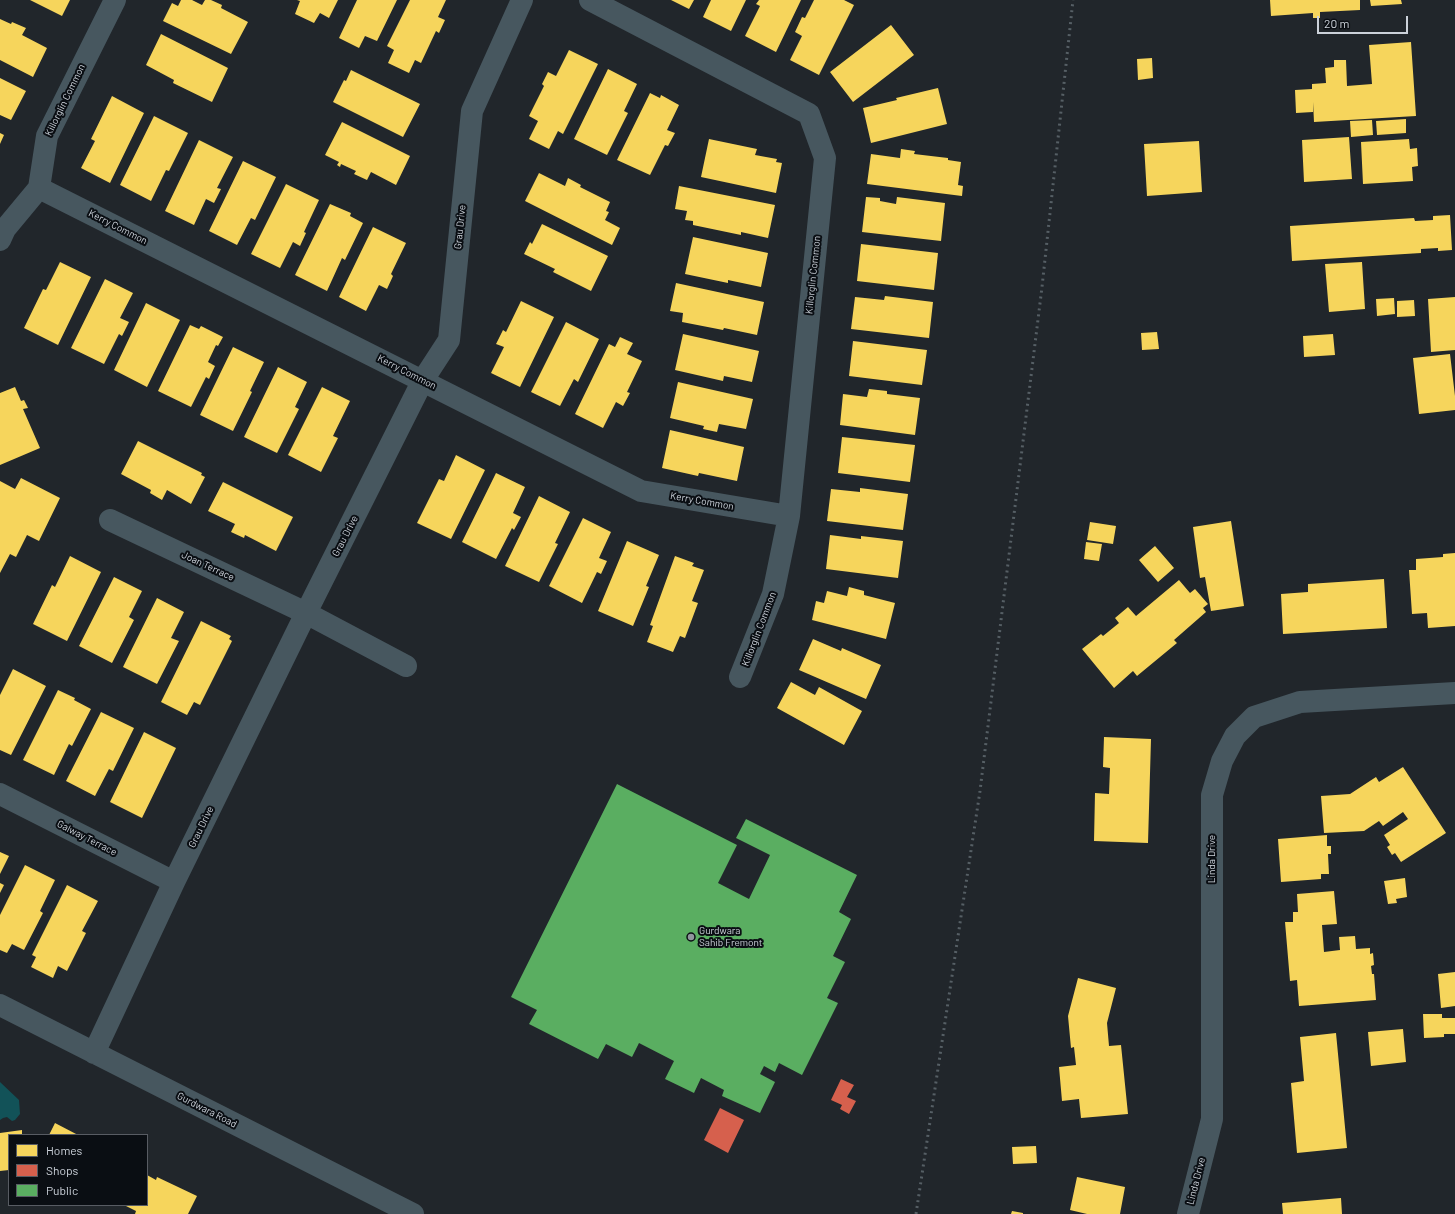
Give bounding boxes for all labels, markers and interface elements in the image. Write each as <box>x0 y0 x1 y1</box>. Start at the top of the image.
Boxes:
scale bar <box>1319 8 1410 34</box>
text: 20 m <box>1324 16 1350 30</box>
street label: Killorglin Common <box>42 62 88 138</box>
street label: Grau Drive <box>452 204 468 250</box>
street label: Kerry Common <box>87 207 149 247</box>
street label: Killorglin Common <box>803 235 823 315</box>
street label: Kerry Common <box>376 352 438 392</box>
street label: Kerry Common <box>669 490 735 512</box>
street label: Grau Drive <box>330 513 360 559</box>
street label: Joan Terrace <box>180 549 236 583</box>
street label: Killorglin Common <box>739 590 779 668</box>
street label: Grau Drive <box>186 804 216 850</box>
street label: Galway Terrace <box>55 818 119 858</box>
street label: Linda Drive <box>1206 835 1218 883</box>
place label: Gurdwara Sahib Fremont <box>699 925 762 948</box>
marker: Gurdwara Sahib Fremont <box>686 932 696 942</box>
street label: Gurdwara Road <box>175 1090 239 1130</box>
legend <box>8 1134 148 1206</box>
text: Homes <box>46 1143 82 1157</box>
street label: Linda Drive <box>1184 1156 1208 1206</box>
text: Shops <box>46 1163 78 1177</box>
text: Public <box>46 1183 78 1197</box>

